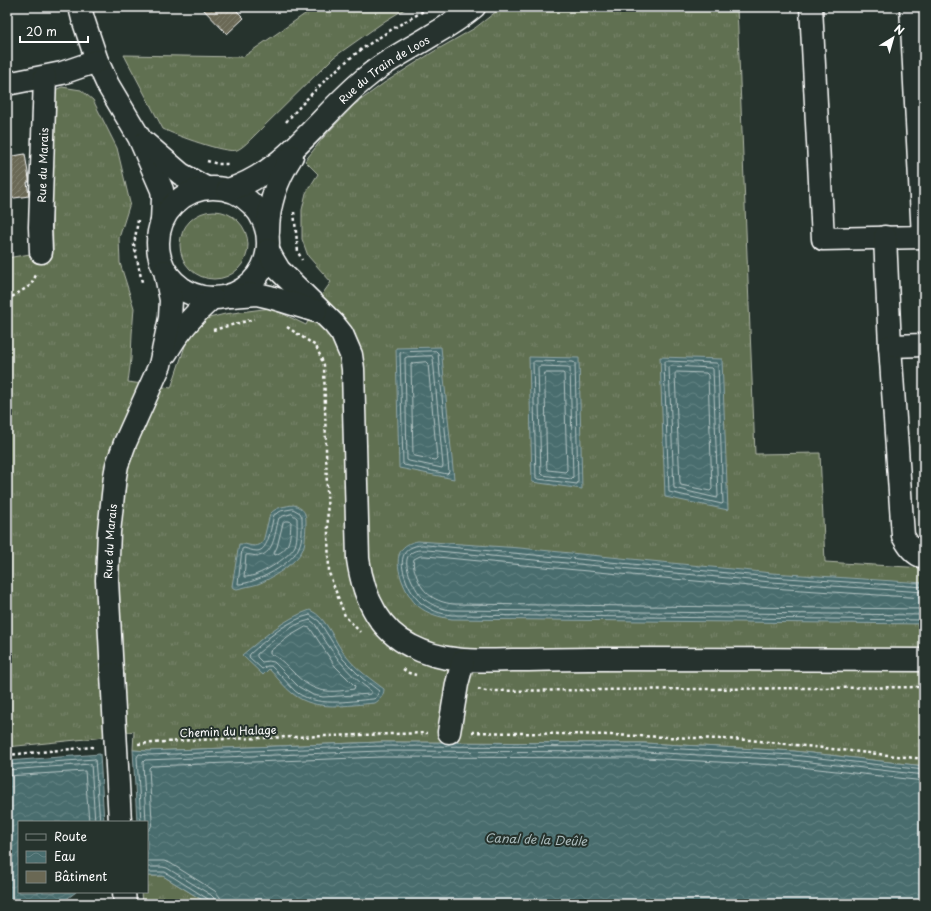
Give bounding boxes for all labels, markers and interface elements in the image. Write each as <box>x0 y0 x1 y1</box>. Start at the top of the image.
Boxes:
scale bar <box>20 18 88 44</box>
north arrow <box>873 18 913 58</box>
text: N <box>891 20 908 39</box>
text: 20 m <box>26 22 57 40</box>
street label: Rue du Train de Loos <box>334 30 432 107</box>
street label: Rue du Marais <box>32 127 52 203</box>
street label: Rue du Marais <box>99 503 120 579</box>
street label: Chemin du Halage <box>179 721 277 741</box>
legend <box>18 821 148 893</box>
text: Route <box>54 827 87 845</box>
water label: Canal de la Deûle <box>485 828 588 850</box>
text: Eau <box>54 847 76 865</box>
text: Bâtiment <box>54 867 107 885</box>

